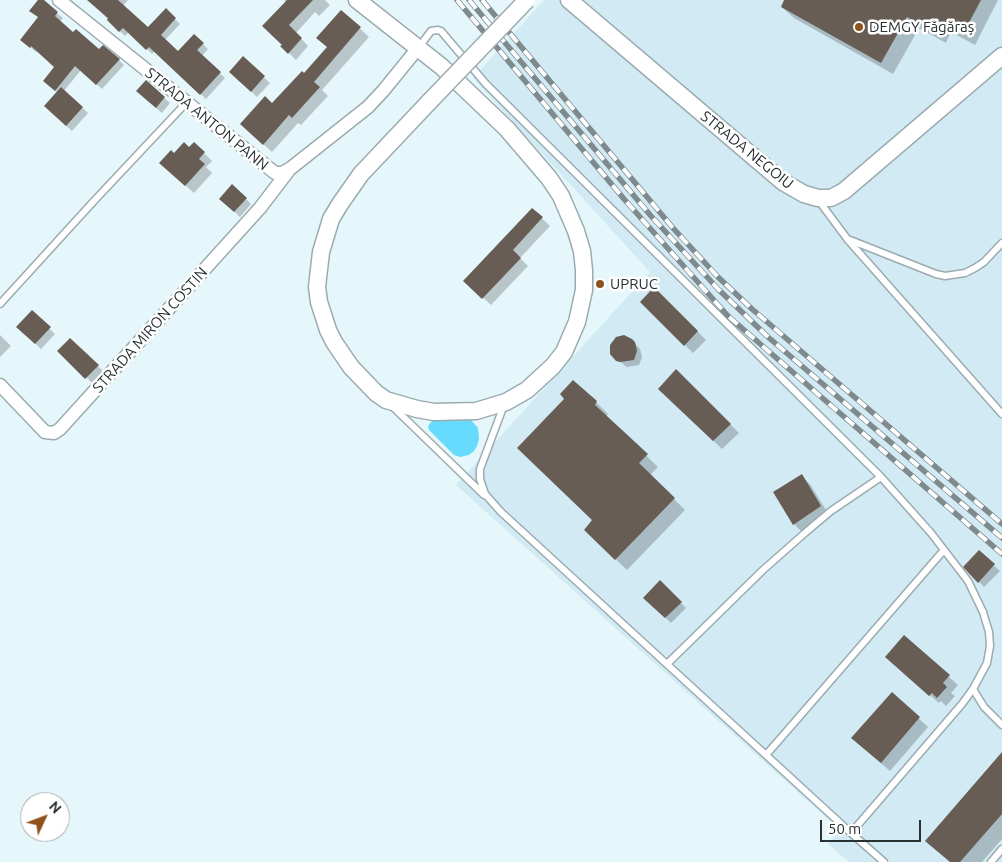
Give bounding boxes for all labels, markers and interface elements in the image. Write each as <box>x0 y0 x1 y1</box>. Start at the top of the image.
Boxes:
place label: DEMGY Făgăraș <box>869 18 974 36</box>
marker: DEMGY Făgăraș <box>853 21 865 33</box>
street label: STRADA ANTON PANN <box>142 64 272 174</box>
street label: STRADA NEGOIU <box>697 107 797 193</box>
street label: STRADA MIRON COSTIN <box>89 264 211 396</box>
place label: UPRUC <box>610 275 658 293</box>
marker: UPRUC <box>594 278 606 290</box>
north arrow <box>20 792 70 842</box>
text: N <box>46 798 65 817</box>
scale bar <box>822 810 923 842</box>
text: 50 m <box>828 820 861 837</box>

